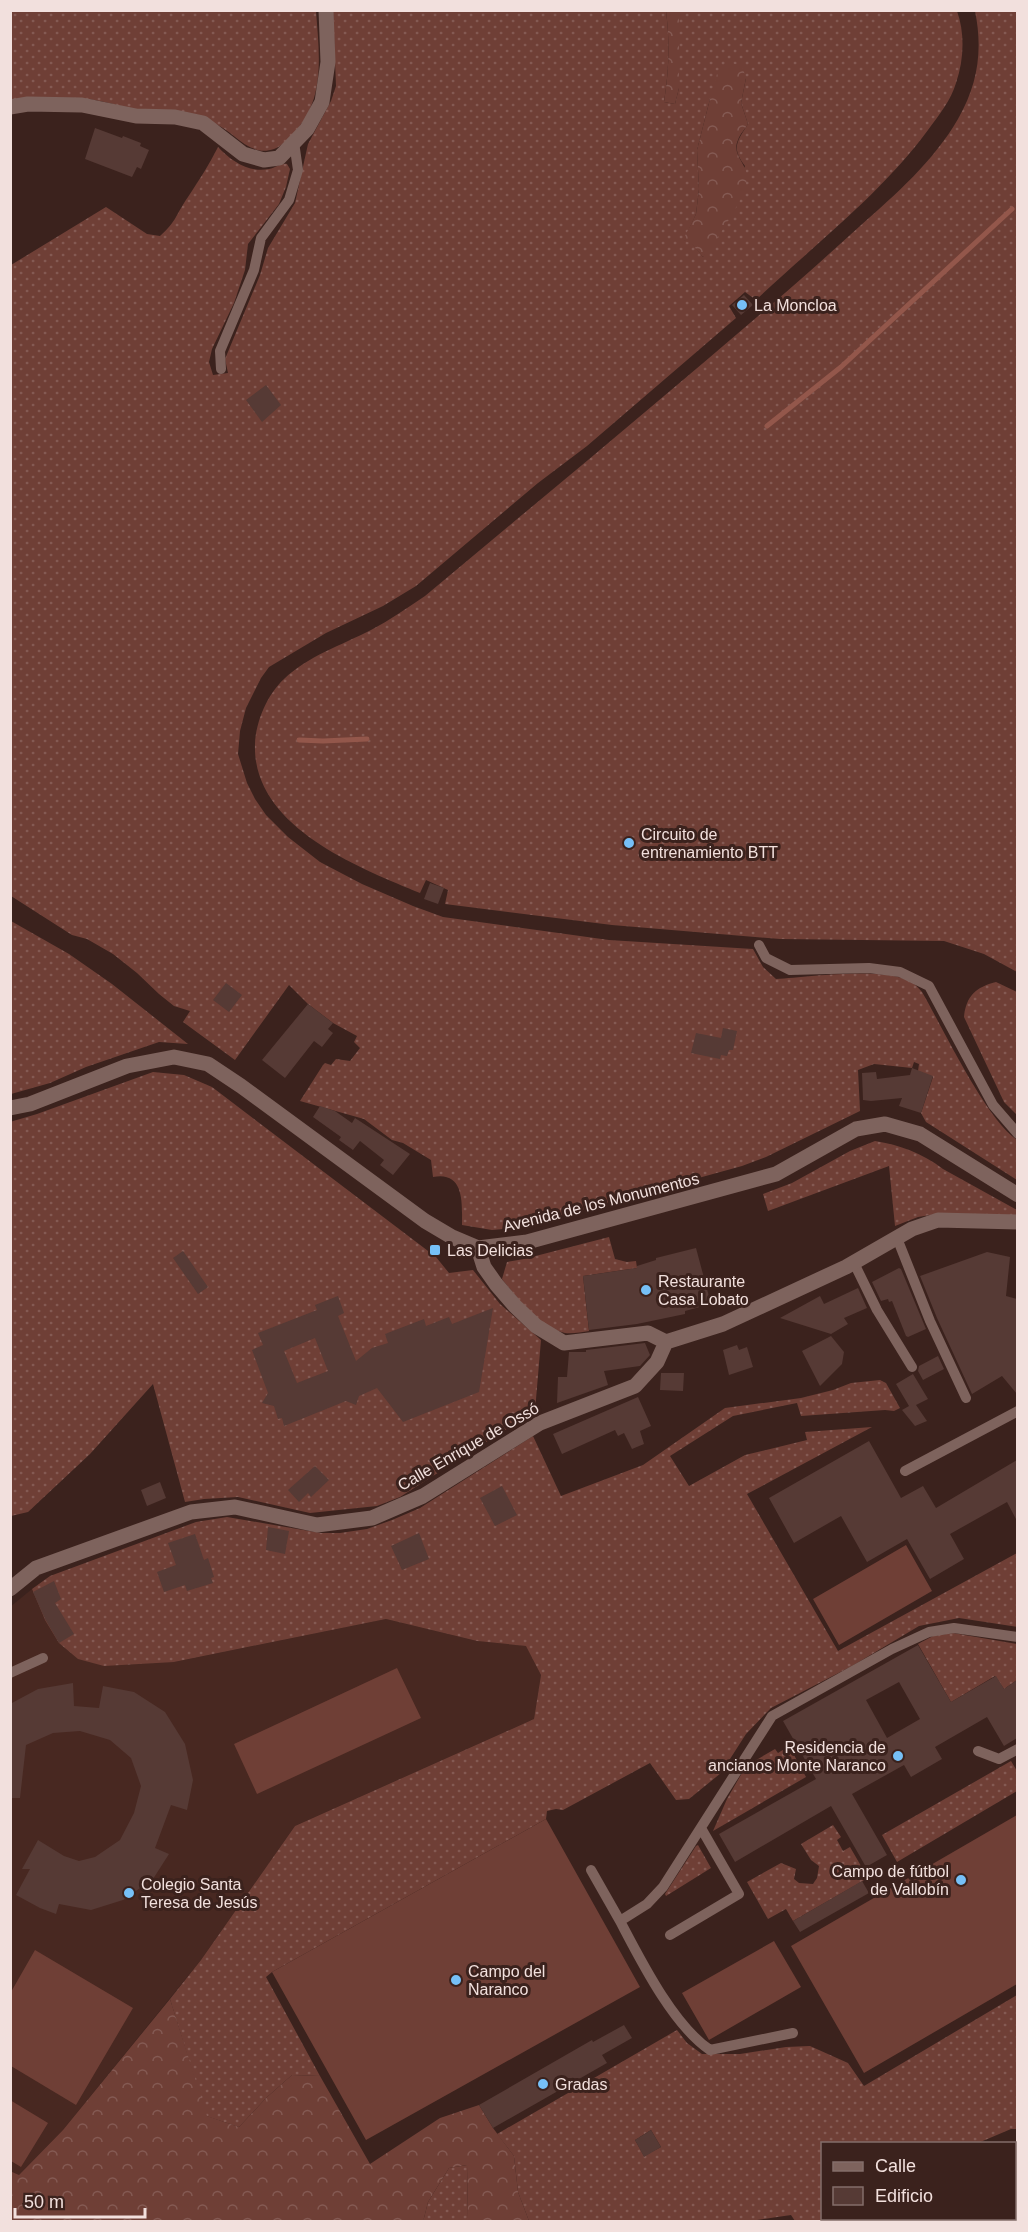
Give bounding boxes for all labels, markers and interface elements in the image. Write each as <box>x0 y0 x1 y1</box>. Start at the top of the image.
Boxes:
place label: La Moncloa <box>754 297 837 314</box>
marker: La Moncloa <box>735 298 749 312</box>
place label: Circuito de entrenamiento BTT <box>641 826 778 861</box>
marker: Circuito de entrenamiento BTT <box>622 836 636 850</box>
street label: Avenida de los Monumentos <box>501 1170 701 1235</box>
place label: Las Delicias <box>447 1242 533 1259</box>
marker: Las Delicias <box>428 1243 442 1257</box>
place label: Restaurante Casa Lobato <box>658 1273 749 1308</box>
marker: Restaurante Casa Lobato <box>639 1283 653 1297</box>
street label: Calle Enrique de Ossó <box>395 1399 542 1494</box>
place label: Residencia de ancianos Monte Naranco <box>708 1739 886 1774</box>
marker: Residencia de ancianos Monte Naranco <box>891 1749 905 1763</box>
place label: Campo de fútbol de Vallobín <box>832 1863 949 1898</box>
marker: Campo de fútbol de Vallobín <box>954 1873 968 1887</box>
place label: Colegio Santa Teresa de Jesús <box>141 1876 258 1911</box>
marker: Colegio Santa Teresa de Jesús <box>122 1886 136 1900</box>
place label: Campo del Naranco <box>468 1963 545 1998</box>
marker: Campo del Naranco <box>449 1973 463 1987</box>
place label: Gradas <box>555 2076 607 2093</box>
marker: Gradas <box>536 2077 550 2091</box>
legend <box>821 2142 1016 2220</box>
text: Calle <box>875 2156 916 2176</box>
scale bar <box>15 2181 146 2219</box>
text: Edificio <box>875 2186 933 2206</box>
text: 50 m <box>24 2192 64 2212</box>

